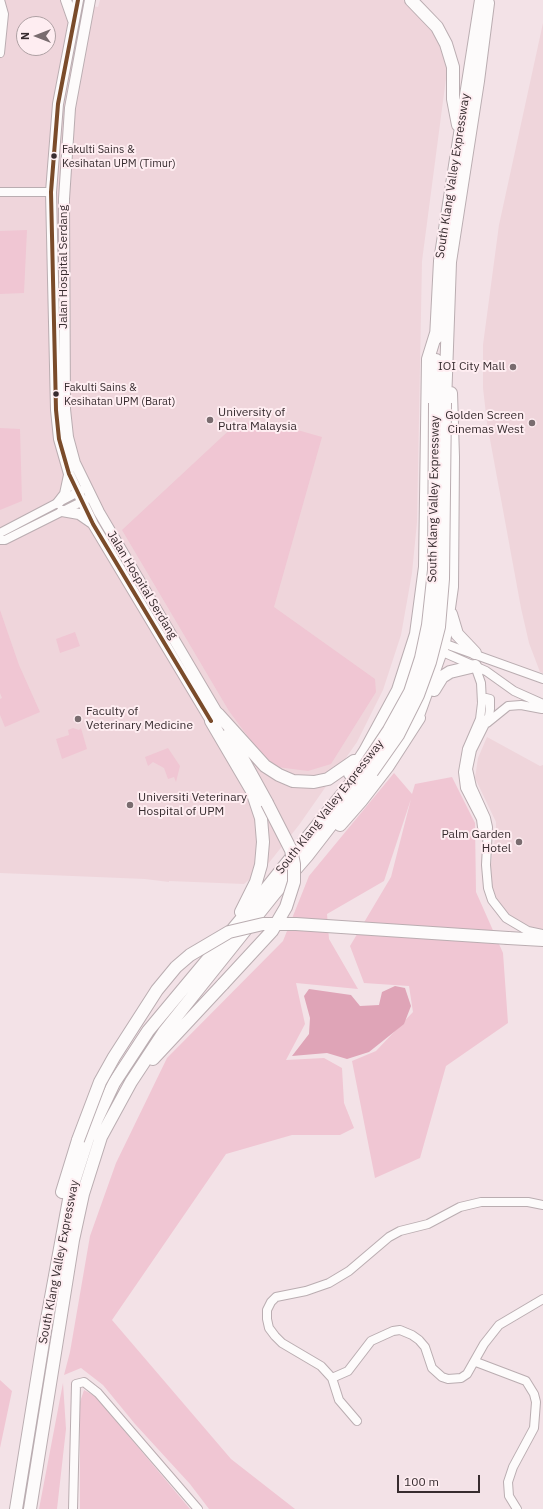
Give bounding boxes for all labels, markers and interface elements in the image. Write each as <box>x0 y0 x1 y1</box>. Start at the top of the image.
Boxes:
north arrow <box>16 16 56 56</box>
text: N <box>18 32 32 40</box>
street label: South Klang Valley Expressway <box>433 93 473 259</box>
place label: Fakulti Sains & Kesihatan UPM (Timur) <box>62 143 176 169</box>
marker: Fakulti Sains & Kesihatan UPM (Timur) <box>49 151 59 161</box>
street label: Jalan Hospital Serdang <box>57 205 71 329</box>
place label: IOI City Mall <box>438 360 505 374</box>
marker: IOI City Mall <box>508 362 518 372</box>
place label: Fakulti Sains & Kesihatan UPM (Barat) <box>64 381 175 407</box>
marker: Fakulti Sains & Kesihatan UPM (Barat) <box>51 389 61 399</box>
place label: University of Putra Malaysia <box>218 406 297 434</box>
place label: Golden Screen Cinemas West <box>445 409 524 437</box>
marker: University of Putra Malaysia <box>205 415 215 425</box>
street label: South Klang Valley Expressway <box>425 416 443 582</box>
marker: Golden Screen Cinemas West <box>527 418 537 428</box>
street label: Jalan Hospital Serdang <box>104 528 180 642</box>
place label: Faculty of Veterinary Medicine <box>86 705 193 733</box>
marker: Faculty of Veterinary Medicine <box>73 714 83 724</box>
street label: South Klang Valley Expressway <box>273 737 387 877</box>
place label: Universiti Veterinary Hospital of UPM <box>138 791 247 819</box>
marker: Universiti Veterinary Hospital of UPM <box>125 800 135 810</box>
place label: Palm Garden Hotel <box>441 828 511 856</box>
marker: Palm Garden Hotel <box>514 837 524 847</box>
street label: South Klang Valley Expressway <box>36 1179 82 1345</box>
scale bar <box>399 1467 482 1493</box>
text: 100 m <box>404 1474 439 1489</box>

